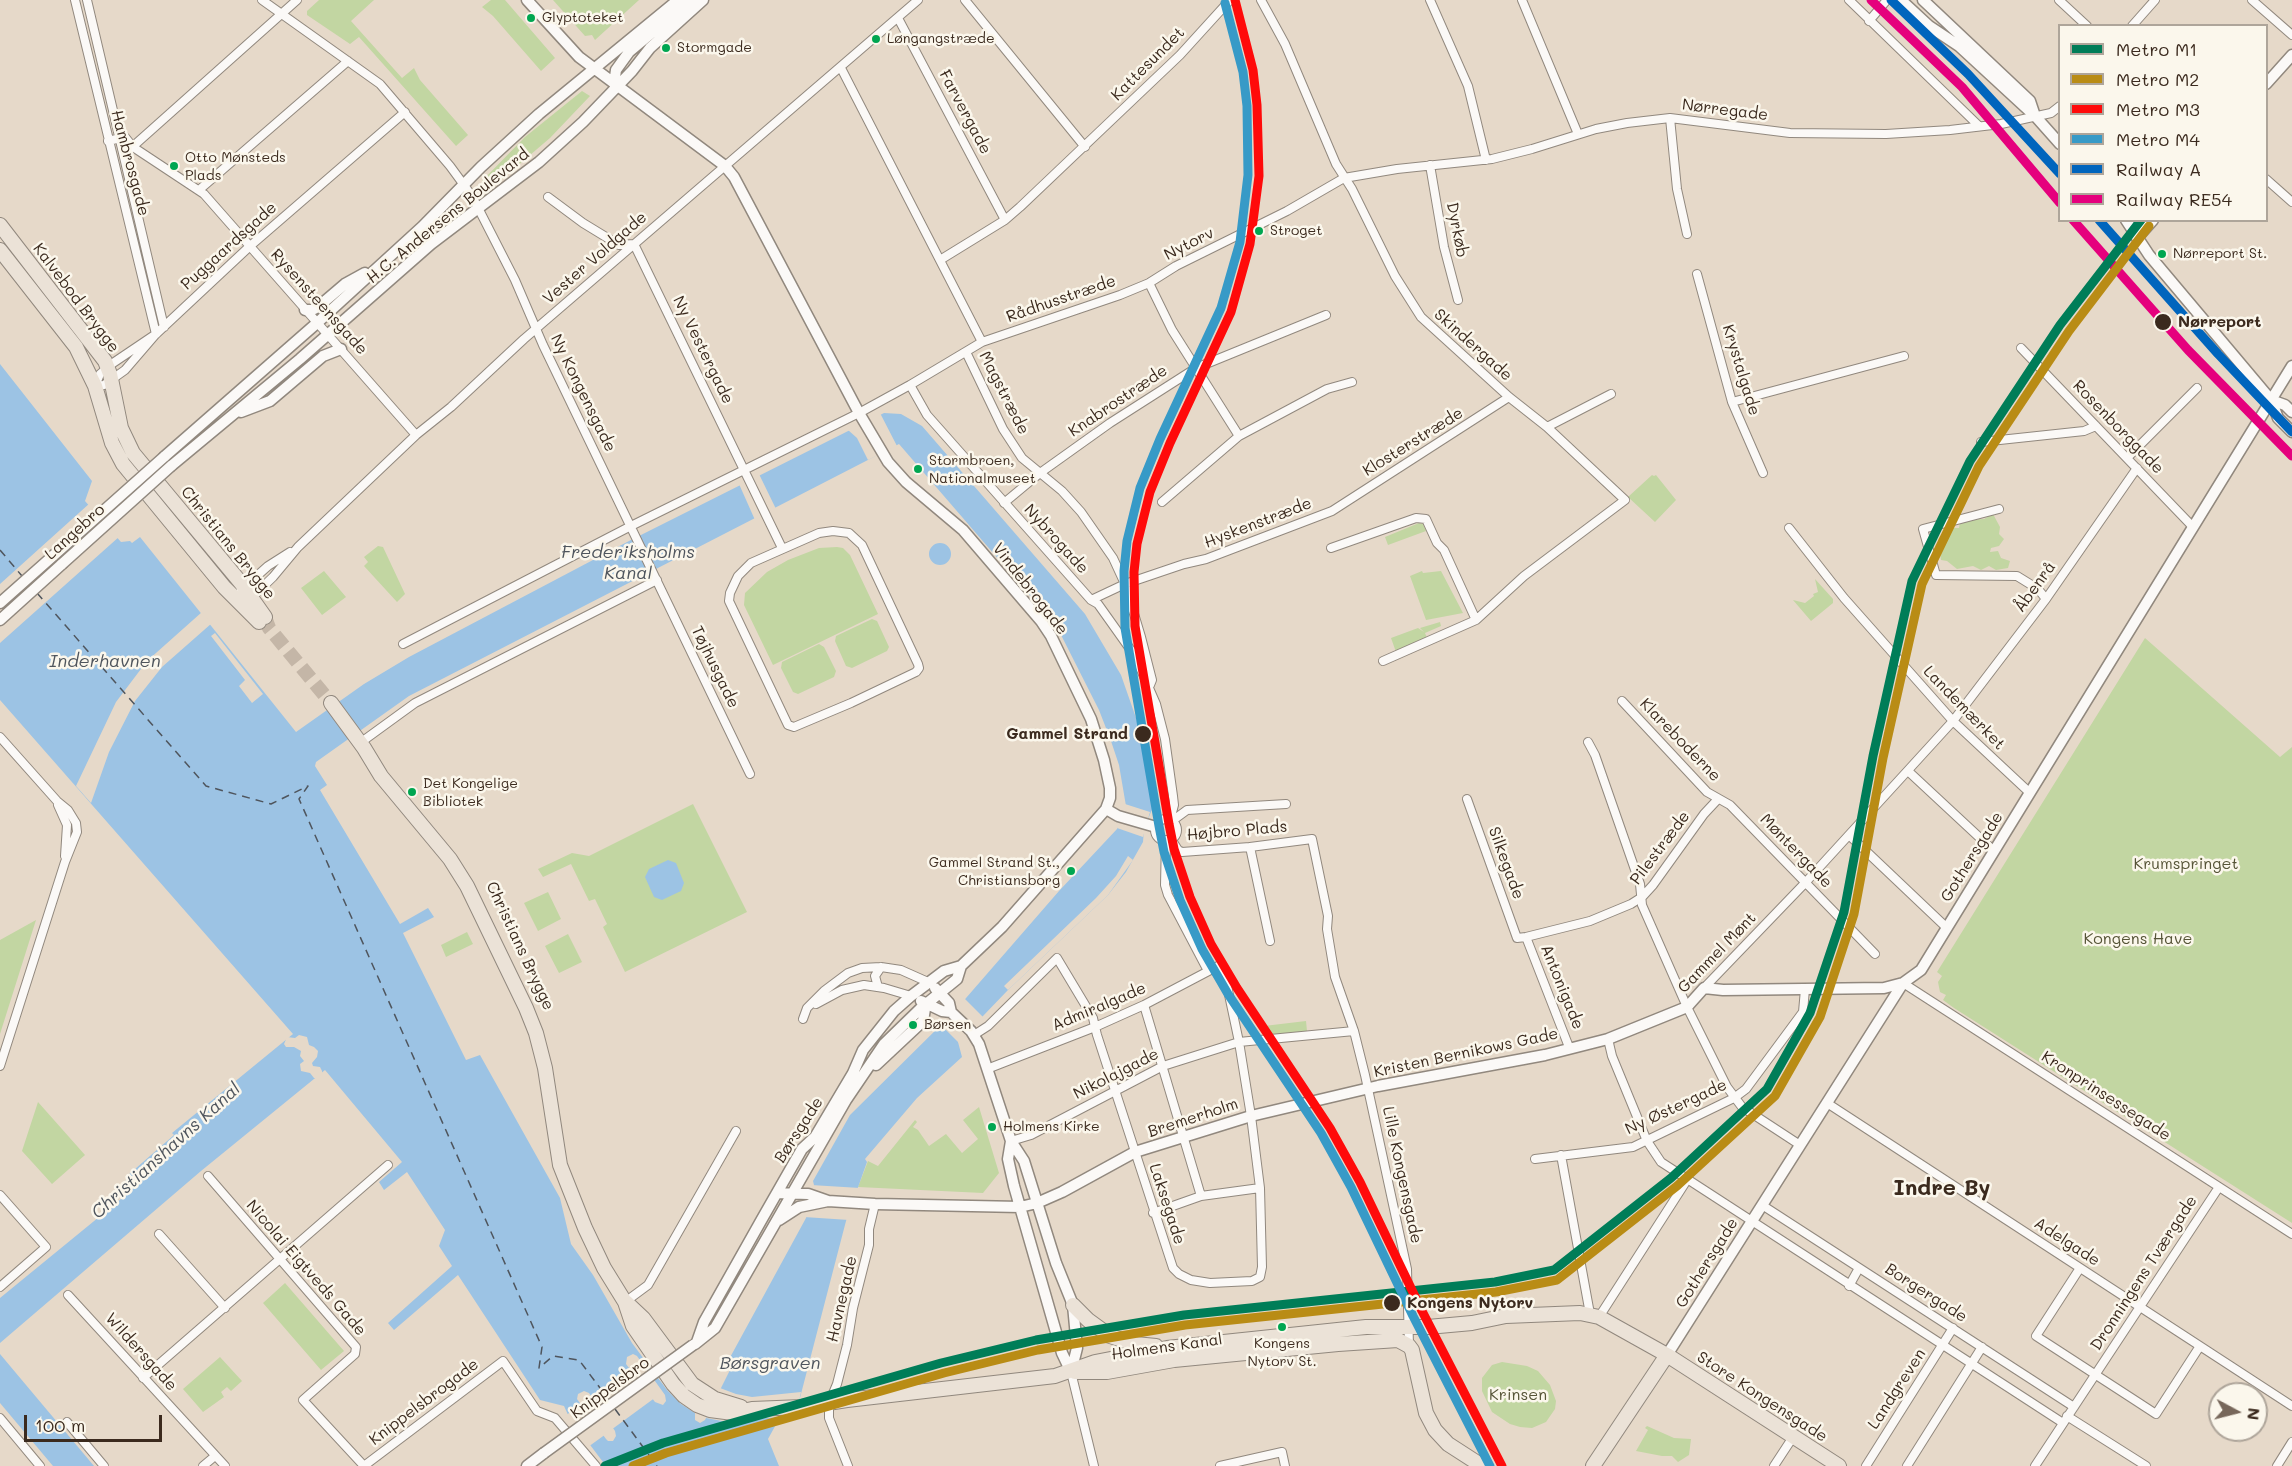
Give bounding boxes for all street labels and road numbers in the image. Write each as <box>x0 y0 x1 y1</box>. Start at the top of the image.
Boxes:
street label: Kattesundet <box>1107 23 1189 105</box>
street label: Farvergade <box>935 67 995 157</box>
street label: Nørregade <box>1681 95 1769 125</box>
street label: Hambrosgade <box>107 108 153 218</box>
street label: H.C. Andersens Boulevard <box>363 144 533 288</box>
street label: Puggaardsgade <box>177 198 281 294</box>
street label: Dyrkøb <box>1442 201 1472 259</box>
street label: Vester Voldgade <box>539 208 651 308</box>
street label: Nytorv <box>1161 223 1217 265</box>
street label: Kalvebod Brygge <box>29 240 123 356</box>
street label: Rysensteensgade <box>266 245 372 359</box>
street label: Rådhusstræde <box>1004 271 1118 327</box>
street label: Ny Vestergade <box>669 293 737 407</box>
street label: Skindergade <box>1430 305 1516 385</box>
street label: Krystalgade <box>1718 322 1764 418</box>
street label: Ny Kongensgade <box>546 331 620 455</box>
street label: Magstræde <box>975 348 1033 438</box>
street label: Knabrostræde <box>1065 361 1171 441</box>
street label: Rosenborggade <box>2069 376 2167 478</box>
street label: Klosterstræde <box>1359 403 1467 481</box>
street label: Christians Brygge <box>177 483 279 603</box>
street label: Hyskenstræde <box>1202 494 1314 552</box>
street label: Langebro <box>41 500 109 564</box>
street label: Nybrogade <box>1020 500 1092 578</box>
street label: Vindebrogade <box>988 539 1072 639</box>
street label: Åbenrå <box>2010 558 2060 616</box>
street label: Tøjhusgade <box>687 623 743 711</box>
street label: Landemærket <box>1919 662 2009 754</box>
street label: Klareboderne <box>1636 694 1724 786</box>
street label: Pilestræde <box>1626 807 1694 889</box>
street label: Gothersgade <box>1937 808 2007 906</box>
street label: Møntergade <box>1756 810 1836 892</box>
street label: Højbro Plads <box>1186 817 1288 845</box>
street label: Silkegade <box>1484 824 1528 902</box>
street label: Christians Brygge <box>482 879 558 1013</box>
street label: Gammel Mønt <box>1674 909 1760 997</box>
street label: Antonigade <box>1536 942 1588 1032</box>
street label: Admiralgade <box>1049 979 1149 1035</box>
street label: Kristen Bernikows Gade <box>1372 1024 1560 1082</box>
street label: Nikolajgade <box>1070 1044 1162 1104</box>
street label: Kronprinsessegade <box>2038 1047 2174 1145</box>
street label: Ny Østergade <box>1622 1075 1730 1139</box>
street label: Børsgade <box>771 1093 827 1167</box>
street label: Bremerholm <box>1145 1094 1241 1142</box>
street label: Lille Kongensgade <box>1378 1105 1426 1245</box>
street label: Laksegade <box>1145 1161 1189 1247</box>
street label: Dronningens Tværgade <box>2087 1192 2201 1354</box>
street label: Nicolai Eigtveds Gade <box>242 1196 370 1340</box>
street label: Gothersgade <box>1672 1214 1742 1312</box>
street label: Adelgade <box>2031 1214 2103 1270</box>
street label: Havnegade <box>823 1254 861 1344</box>
street label: Borgergade <box>1881 1259 1971 1327</box>
street label: Wildersgade <box>101 1309 181 1395</box>
street label: Holmens Kanal <box>1110 1330 1224 1364</box>
street label: Landgreven <box>1864 1345 1930 1433</box>
street label: Store Kongensgade <box>1693 1348 1831 1446</box>
street label: Knippelsbro <box>567 1353 653 1423</box>
street label: Knippelsbrogade <box>366 1355 482 1449</box>

